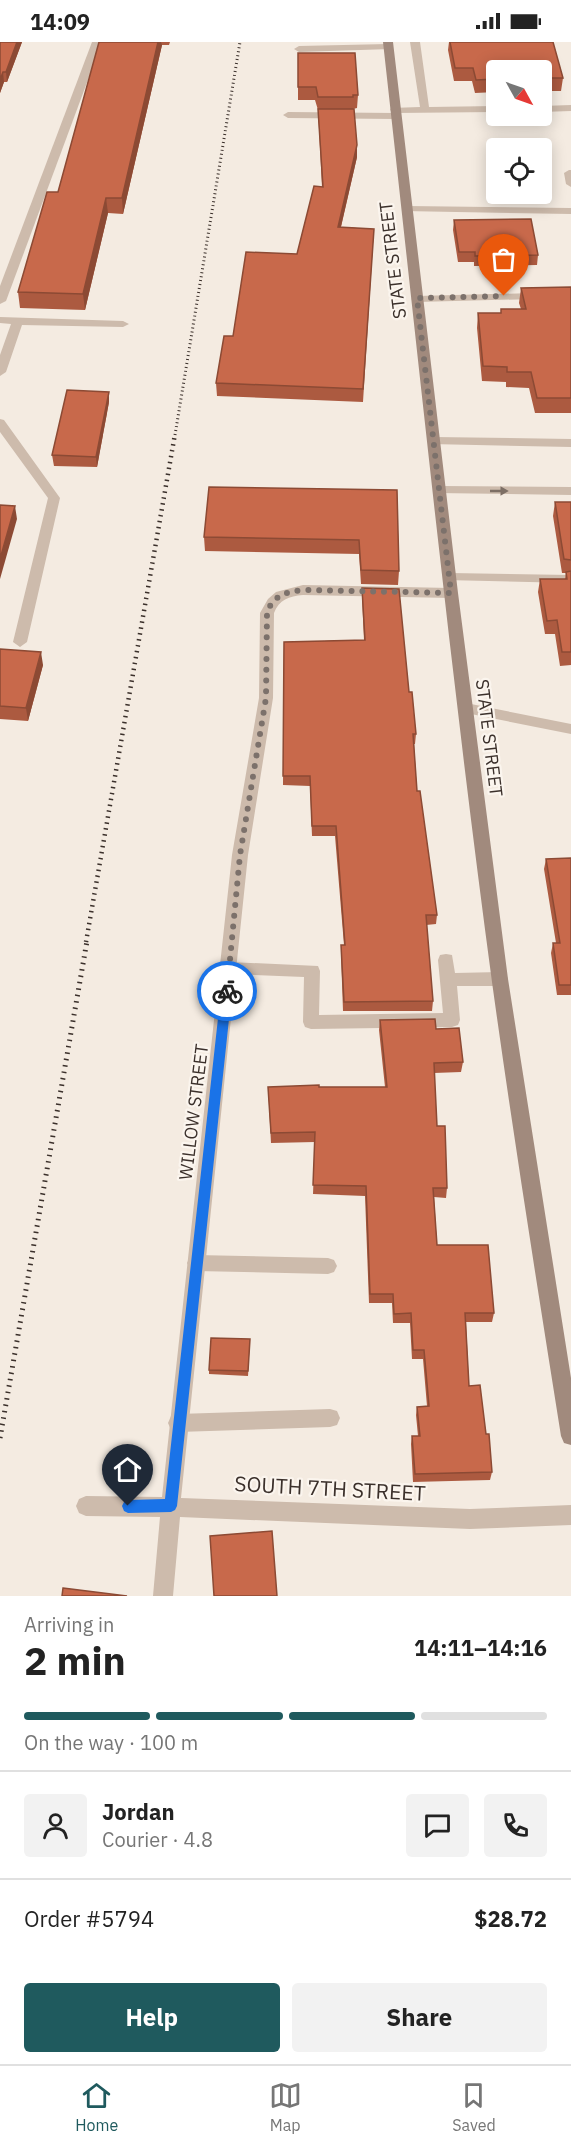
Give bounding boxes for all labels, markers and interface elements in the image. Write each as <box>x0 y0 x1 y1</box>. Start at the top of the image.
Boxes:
text: 14:09 <box>30 7 90 36</box>
north arrow <box>486 60 552 126</box>
map controls <box>486 60 552 204</box>
button: locate <box>486 138 552 204</box>
street label: STATE STREET <box>374 200 411 320</box>
pin <box>478 234 529 296</box>
icon: bag <box>487 243 520 276</box>
one-way arrow <box>489 486 508 496</box>
street label: STATE STREET <box>471 678 508 798</box>
courier <box>197 961 257 1021</box>
icon: bike <box>211 975 244 1008</box>
street label: WILLOW STREET <box>174 1043 213 1181</box>
pin <box>102 1444 153 1506</box>
icon: home <box>111 1453 144 1486</box>
street label: SOUTH 7TH STREET <box>234 1469 426 1507</box>
text: Arriving in <box>24 1611 114 1638</box>
text: 14:11–14:16 <box>414 1633 547 1662</box>
text: 2 min <box>24 1635 126 1686</box>
text: On the way · 100 m <box>24 1729 198 1756</box>
button: person <box>24 1794 87 1857</box>
button: chat <box>406 1794 469 1857</box>
button: phone <box>484 1794 547 1857</box>
text: Jordan <box>102 1797 175 1826</box>
text: Courier · 4.8 <box>102 1826 213 1853</box>
text: Order #5794 <box>24 1904 154 1933</box>
text: $28.72 <box>474 1904 547 1933</box>
button: Help <box>24 1983 280 2052</box>
button: Share <box>292 1983 547 2052</box>
tab: Home <box>75 2079 118 2135</box>
tab: Map <box>269 2079 302 2135</box>
tab: Saved <box>452 2079 496 2135</box>

